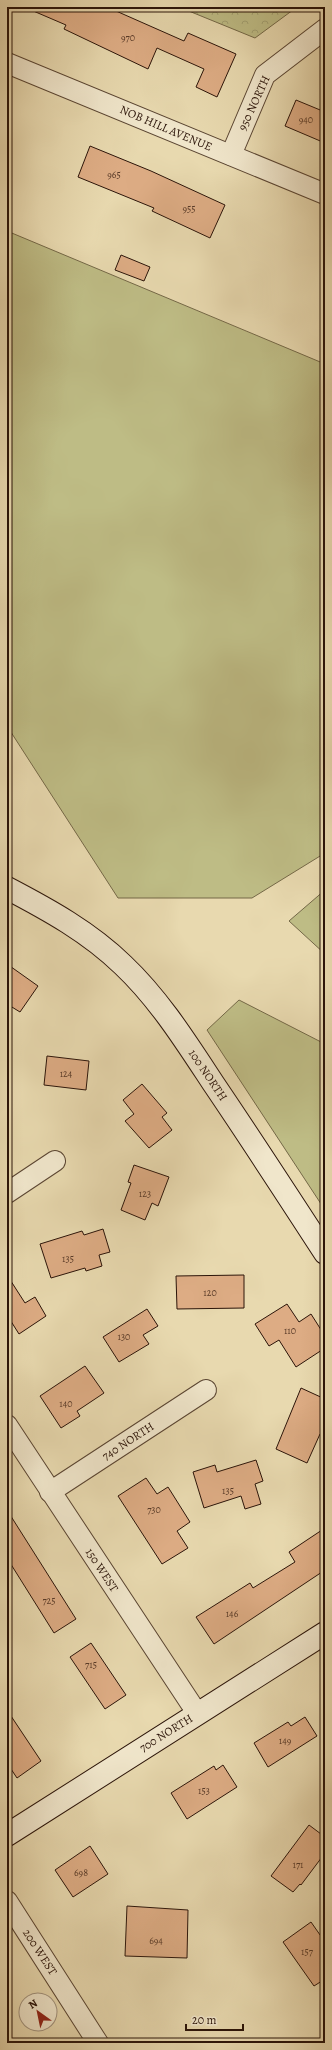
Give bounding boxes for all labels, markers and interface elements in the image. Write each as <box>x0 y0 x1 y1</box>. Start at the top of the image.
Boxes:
house number: 970 <box>121 31 135 44</box>
street label: 950 NORTH <box>234 73 274 133</box>
street label: NOB HILL AVENUE <box>117 101 215 155</box>
house number: 940 <box>299 113 313 126</box>
house number: 965 <box>107 168 121 181</box>
house number: 955 <box>182 202 196 215</box>
street label: 100 NORTH <box>185 1046 231 1104</box>
house number: 124 <box>60 1067 73 1080</box>
house number: 123 <box>139 1187 151 1200</box>
house number: 135 <box>62 1252 74 1265</box>
house number: 120 <box>203 1286 217 1299</box>
house number: 110 <box>284 1324 296 1337</box>
house number: 130 <box>118 1330 130 1343</box>
house number: 140 <box>59 1397 73 1410</box>
street label: 740 NORTH <box>99 1418 157 1464</box>
house number: 135 <box>222 1484 234 1497</box>
house number: 730 <box>147 1503 161 1516</box>
street label: 150 WEST <box>82 1545 122 1595</box>
house number: 725 <box>42 1594 56 1607</box>
house number: 146 <box>226 1607 239 1620</box>
house number: 715 <box>85 1658 97 1671</box>
street label: 700 NORTH <box>136 1710 196 1756</box>
house number: 149 <box>279 1734 292 1747</box>
house number: 153 <box>198 1784 210 1797</box>
house number: 171 <box>292 1858 304 1871</box>
house number: 698 <box>74 1866 88 1879</box>
street label: 200 WEST <box>19 1926 61 1979</box>
house number: 694 <box>149 1934 163 1947</box>
house number: 157 <box>301 1945 314 1958</box>
north arrow <box>18 1992 58 2032</box>
text: N <box>25 1996 40 2013</box>
scale bar <box>186 2006 243 2032</box>
text: 20 m <box>192 2012 216 2028</box>

